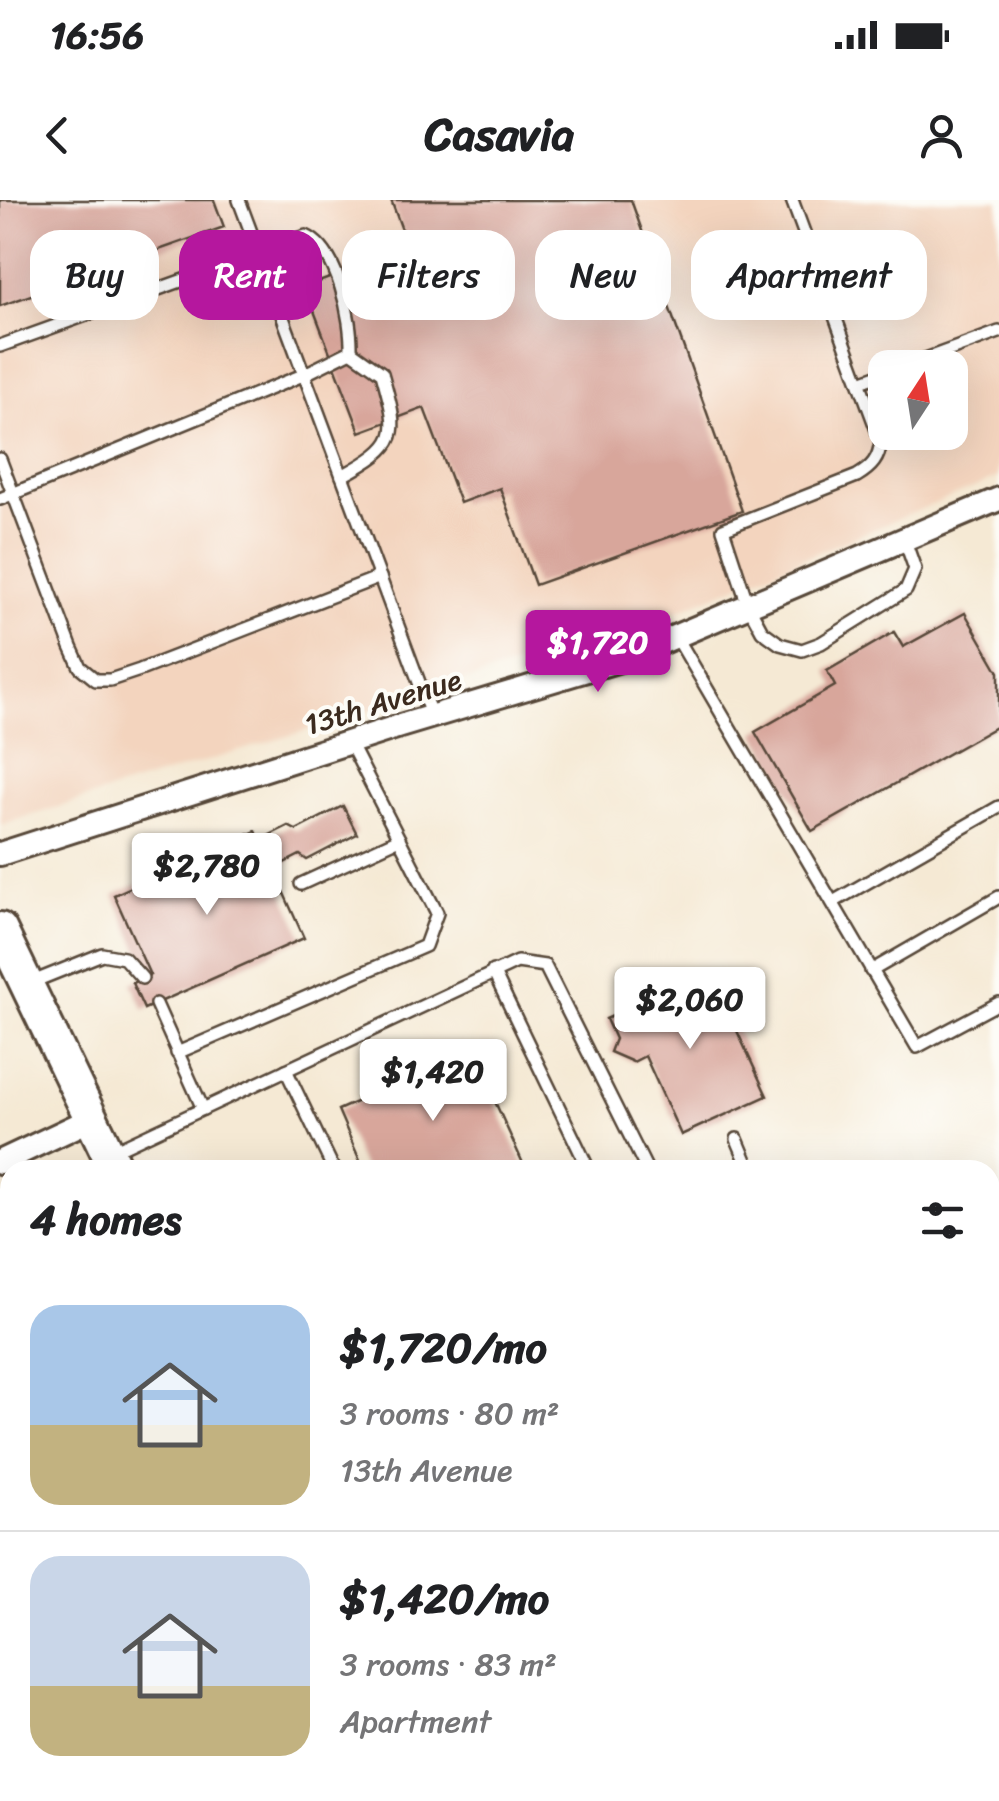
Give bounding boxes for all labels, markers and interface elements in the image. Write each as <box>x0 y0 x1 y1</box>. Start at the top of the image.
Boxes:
text: 16:56 <box>50 2 144 69</box>
text: Casavia <box>425 95 574 175</box>
icon: back <box>30 108 85 163</box>
icon: person <box>914 108 969 163</box>
chip: Buy <box>30 230 159 320</box>
chip: Rent <box>179 230 322 320</box>
chip: Filters <box>342 230 515 320</box>
chip: New <box>535 230 671 320</box>
chip: Apartment <box>691 230 927 320</box>
north arrow <box>868 350 968 450</box>
map controls <box>868 350 968 450</box>
pin: $1,720 <box>517 610 679 695</box>
text: $1,720 <box>548 614 648 671</box>
street label: 13th Avenue <box>298 653 468 751</box>
pin: $2,780 <box>126 833 288 918</box>
text: $2,780 <box>154 837 260 894</box>
pin: $2,060 <box>609 967 771 1052</box>
text: $2,060 <box>636 971 744 1028</box>
pin: $1,420 <box>352 1039 514 1124</box>
text: $1,420 <box>382 1043 484 1100</box>
text: 4 homes <box>30 1183 182 1257</box>
icon: filters <box>915 1193 970 1248</box>
text: $1,720/mo <box>340 1311 547 1385</box>
icon: home <box>110 1345 230 1465</box>
text: 3 rooms · 80 m² <box>340 1385 559 1442</box>
text: 13th Avenue <box>340 1442 513 1499</box>
text: $1,420/mo <box>340 1562 549 1636</box>
icon: home <box>110 1596 230 1716</box>
text: 3 rooms · 83 m² <box>340 1636 557 1693</box>
text: Apartment <box>340 1693 491 1750</box>

